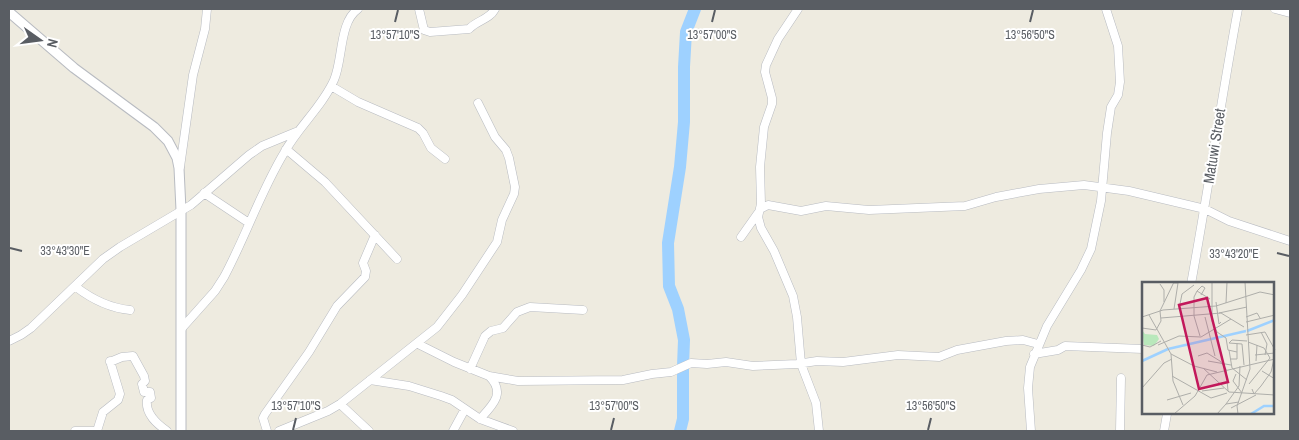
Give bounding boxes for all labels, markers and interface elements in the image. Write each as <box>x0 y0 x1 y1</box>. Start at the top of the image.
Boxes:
north arrow <box>15 15 65 65</box>
text: 13°57'10"S <box>370 27 420 43</box>
text: 13°57'00"S <box>687 27 737 43</box>
text: 13°56'50"S <box>1005 27 1055 43</box>
text: N <box>43 37 62 49</box>
street label: Matuwi Street <box>1198 106 1230 185</box>
text: 33°43'30"E <box>40 243 90 259</box>
text: 33°43'20"E <box>1209 246 1259 262</box>
inset map <box>1142 282 1274 415</box>
text: 13°57'10"S <box>271 398 321 414</box>
text: 13°57'00"S <box>589 398 639 414</box>
text: 13°56'50"S <box>906 398 956 414</box>

